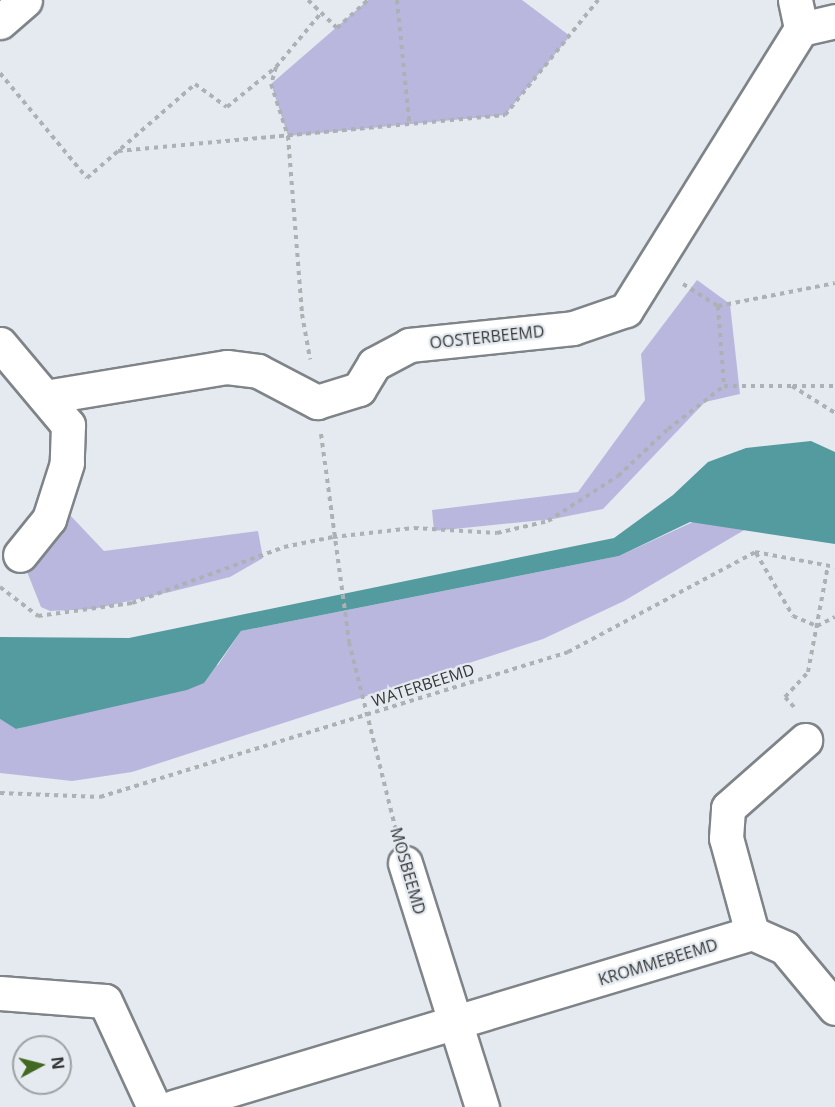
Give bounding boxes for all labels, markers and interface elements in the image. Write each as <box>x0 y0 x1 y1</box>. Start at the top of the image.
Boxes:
street label: OOSTERBEEMD <box>429 321 545 353</box>
street label: WATERBEEMD <box>369 659 477 711</box>
street label: MOSBEEMD <box>386 825 430 917</box>
street label: KROMMEBEEMD <box>596 935 720 989</box>
north arrow <box>12 1035 72 1095</box>
text: N <box>46 1055 70 1071</box>

